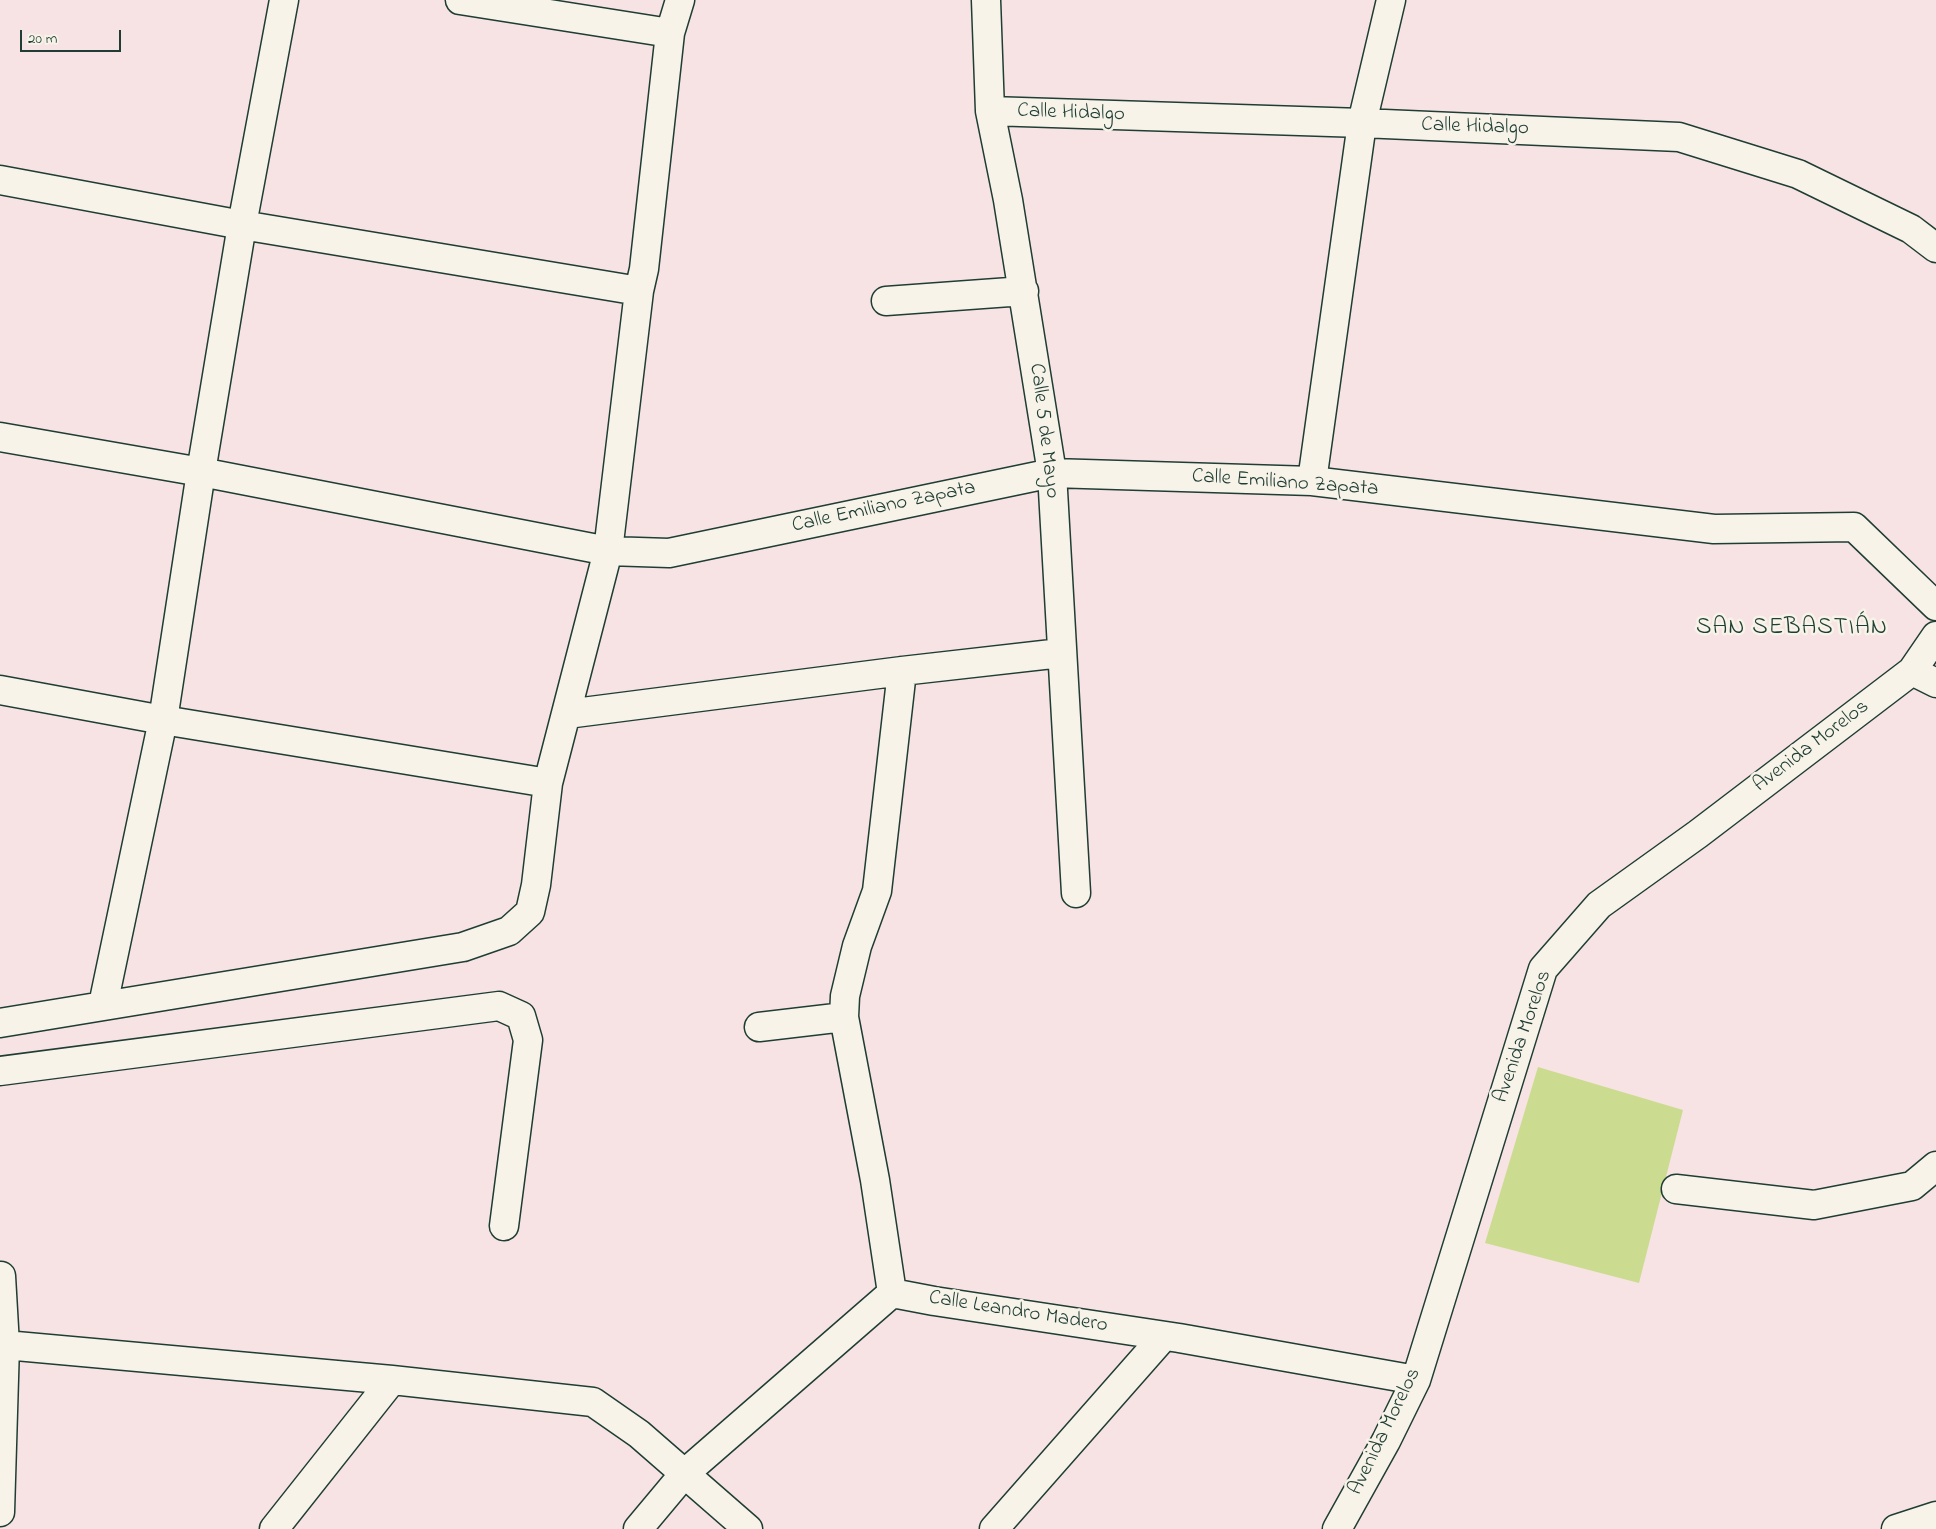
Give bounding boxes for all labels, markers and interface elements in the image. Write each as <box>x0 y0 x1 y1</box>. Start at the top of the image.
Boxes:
scale bar <box>22 20 124 52</box>
text: 20 m <box>28 28 57 50</box>
street label: Calle Hidalgo <box>1017 100 1125 128</box>
street label: Calle Hidalgo <box>1421 114 1529 142</box>
street label: Calle 5 de Mayo <box>1022 362 1064 500</box>
street label: Calle Emiliano Zapata <box>1191 465 1379 503</box>
street label: Calle Emiliano Zapata <box>790 476 978 540</box>
district label: SAN SEBASTIÁN <box>1694 615 1890 643</box>
street label: Avenida Morelos <box>1749 695 1875 799</box>
street label: Avenida Morelos <box>1490 968 1558 1106</box>
street label: Calle Leandro Madero <box>927 1286 1109 1340</box>
street label: Avenida Morelos <box>1344 1364 1428 1500</box>

